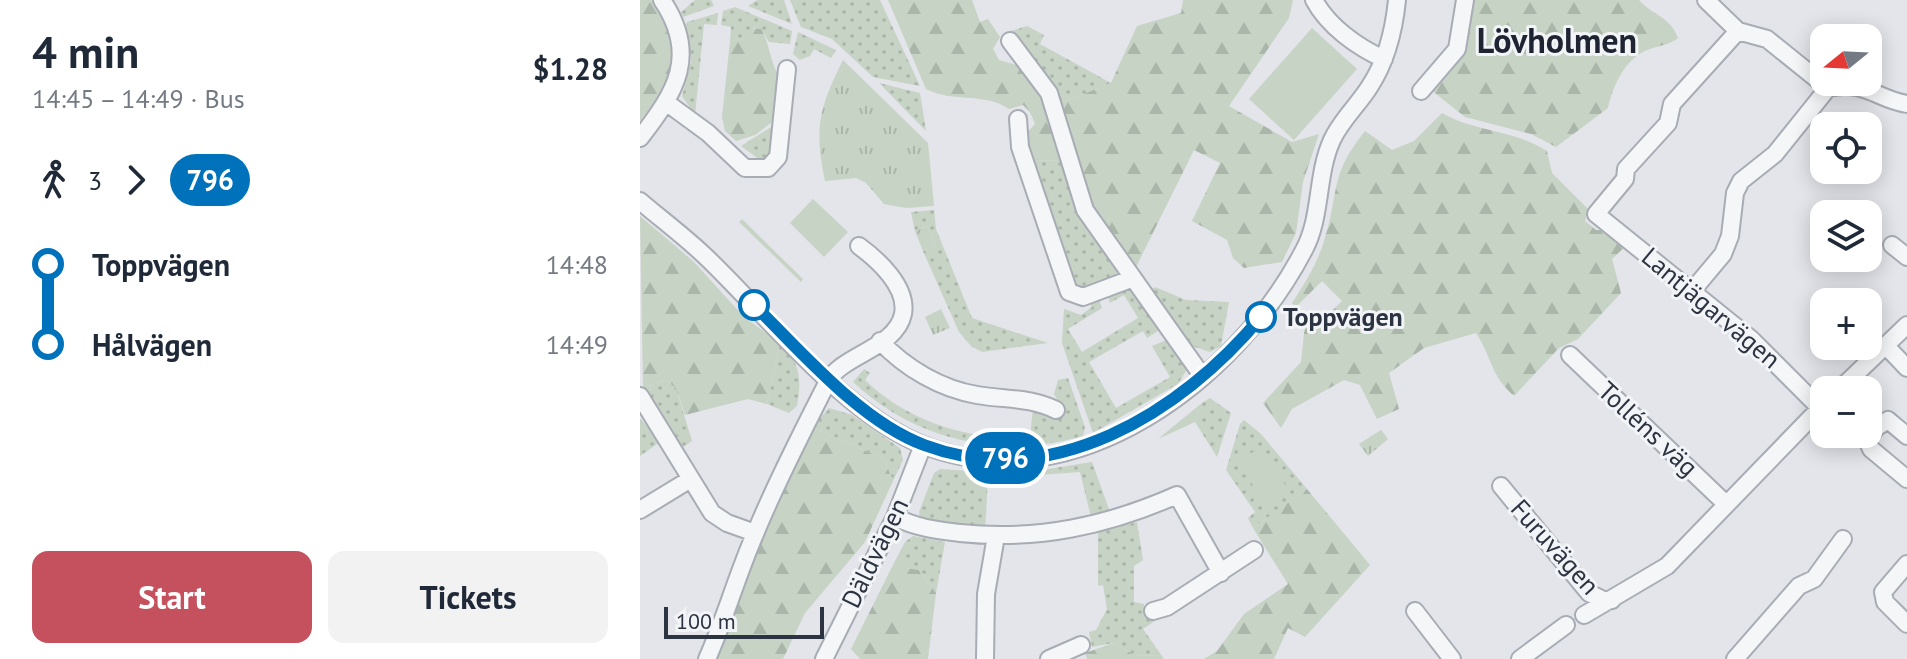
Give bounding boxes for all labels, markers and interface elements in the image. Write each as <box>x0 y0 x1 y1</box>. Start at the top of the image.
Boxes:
district label: Lövholmen <box>1477 18 1637 62</box>
text: 4 min <box>32 23 139 80</box>
north arrow <box>1810 24 1882 96</box>
map controls <box>1810 24 1882 448</box>
text: $1.28 <box>533 49 608 88</box>
text: 14:45 – 14:49 · Bus <box>32 82 245 115</box>
button: locate <box>1810 112 1882 184</box>
icon: walk <box>32 158 76 202</box>
icon: forward <box>114 158 158 202</box>
text: 796 <box>186 161 234 198</box>
text: 3 <box>88 164 102 197</box>
button: layers <box>1810 200 1882 272</box>
street label: Lantjägarvägen <box>1635 240 1788 375</box>
text: Toppvägen <box>92 245 230 284</box>
text: 14:48 <box>546 248 608 281</box>
button: + <box>1810 288 1882 360</box>
unlabelled marker <box>739 290 769 320</box>
place label: Toppvägen <box>1283 300 1403 333</box>
marker: Toppvägen <box>1246 302 1276 332</box>
text: Hålvägen <box>92 325 212 364</box>
text: 14:49 <box>546 328 608 361</box>
street label: Tolléns väg <box>1592 374 1705 483</box>
button: − <box>1810 376 1882 448</box>
line badge: 796 <box>959 432 1051 484</box>
text: 796 <box>981 439 1029 476</box>
street label: Däldvägen <box>834 492 915 613</box>
street label: Furuvägen <box>1504 492 1607 601</box>
button: Start <box>32 551 312 643</box>
button: Tickets <box>328 551 608 643</box>
scale bar <box>664 603 824 639</box>
text: 100 m <box>676 607 736 635</box>

